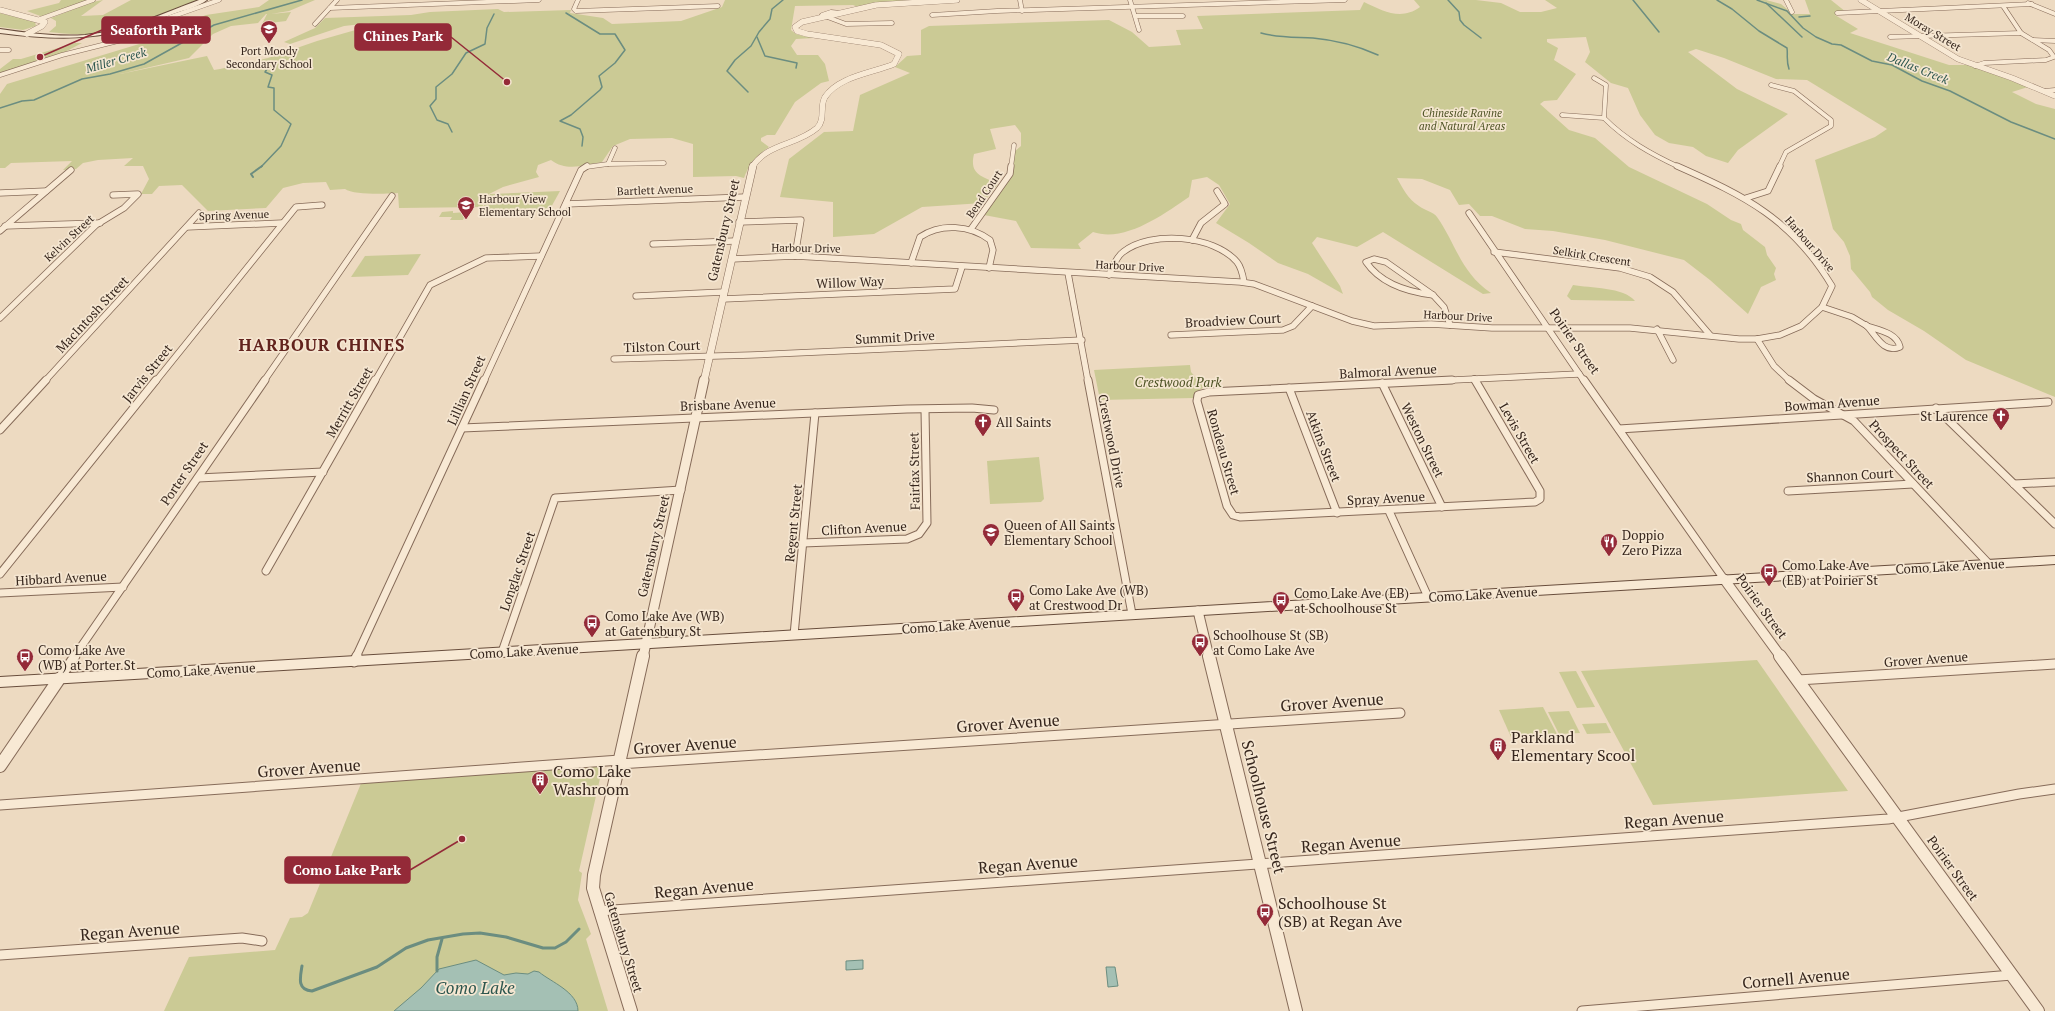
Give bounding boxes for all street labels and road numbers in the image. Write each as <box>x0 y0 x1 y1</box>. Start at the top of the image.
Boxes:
street label: Moray Street <box>1902 10 1964 54</box>
street label: Bend Court <box>963 167 1005 221</box>
street label: Gatensbury Street <box>702 177 744 283</box>
street label: Bartlett Avenue <box>617 182 694 198</box>
street label: Spring Avenue <box>199 207 270 223</box>
street label: Kelvin Street <box>41 211 97 265</box>
street label: Harbour Drive <box>1782 213 1838 275</box>
street label: Harbour Drive <box>771 240 841 256</box>
street label: Selkirk Crescent <box>1552 243 1632 269</box>
street label: Harbour Drive <box>1095 257 1165 275</box>
street label: MacIntosh Street <box>52 271 133 356</box>
street label: Willow Way <box>816 272 885 292</box>
street label: Poirier Street <box>1546 304 1604 378</box>
street label: Harbour Drive <box>1423 307 1493 325</box>
street label: Broadview Court <box>1185 308 1282 332</box>
street label: Summit Drive <box>855 326 935 348</box>
street label: Tilston Court <box>623 336 701 356</box>
street label: Jarvis Street <box>118 340 176 406</box>
street label: Lillian Street <box>443 352 490 428</box>
street label: Balmoral Avenue <box>1339 359 1437 383</box>
street label: Merritt Street <box>321 363 377 441</box>
street label: Bowman Avenue <box>1784 391 1880 415</box>
street label: Crestwood Drive <box>1094 392 1130 490</box>
street label: Brisbane Avenue <box>680 393 776 415</box>
street label: Levis Street <box>1495 399 1545 467</box>
street label: Weston Street <box>1397 400 1449 481</box>
street label: Rondeau Street <box>1203 407 1245 497</box>
street label: Atkins Street <box>1302 408 1346 484</box>
street label: Prospect Street <box>1865 416 1939 493</box>
street label: Fairfax Street <box>904 432 924 510</box>
street label: Porter Street <box>156 437 212 509</box>
street label: Shannon Court <box>1806 464 1894 486</box>
street label: Regent Street <box>780 483 806 563</box>
street label: Spray Avenue <box>1347 487 1425 509</box>
street label: Gatensbury Street <box>632 493 674 599</box>
street label: Clifton Avenue <box>821 517 907 539</box>
street label: Longlac Street <box>495 529 539 613</box>
street label: Como Lake Avenue <box>1895 554 2005 578</box>
street label: Hibbard Avenue <box>15 567 107 589</box>
street label: Poirier Street <box>1732 570 1792 642</box>
street label: Como Lake Avenue <box>1428 582 1538 606</box>
street label: Como Lake Avenue <box>901 612 1011 638</box>
street label: Como Lake Avenue <box>469 639 579 663</box>
street label: Grover Avenue <box>1883 647 1969 671</box>
street label: Como Lake Avenue <box>146 658 256 682</box>
street label: Grover Avenue <box>1280 687 1384 717</box>
street label: Grover Avenue <box>956 708 1060 738</box>
street label: Grover Avenue <box>633 730 737 760</box>
street label: Schoolhouse Street <box>1237 738 1291 876</box>
street label: Grover Avenue <box>257 753 361 783</box>
street label: Regan Avenue <box>1623 805 1725 833</box>
street label: Regan Avenue <box>1300 829 1402 857</box>
street label: Poirier Street <box>1923 832 1983 904</box>
street label: Regan Avenue <box>977 850 1079 878</box>
street label: Regan Avenue <box>653 873 755 903</box>
street label: Gatensbury Street <box>600 889 648 995</box>
street label: Regan Avenue <box>79 917 181 945</box>
street label: Cornell Avenue <box>1741 962 1851 994</box>

